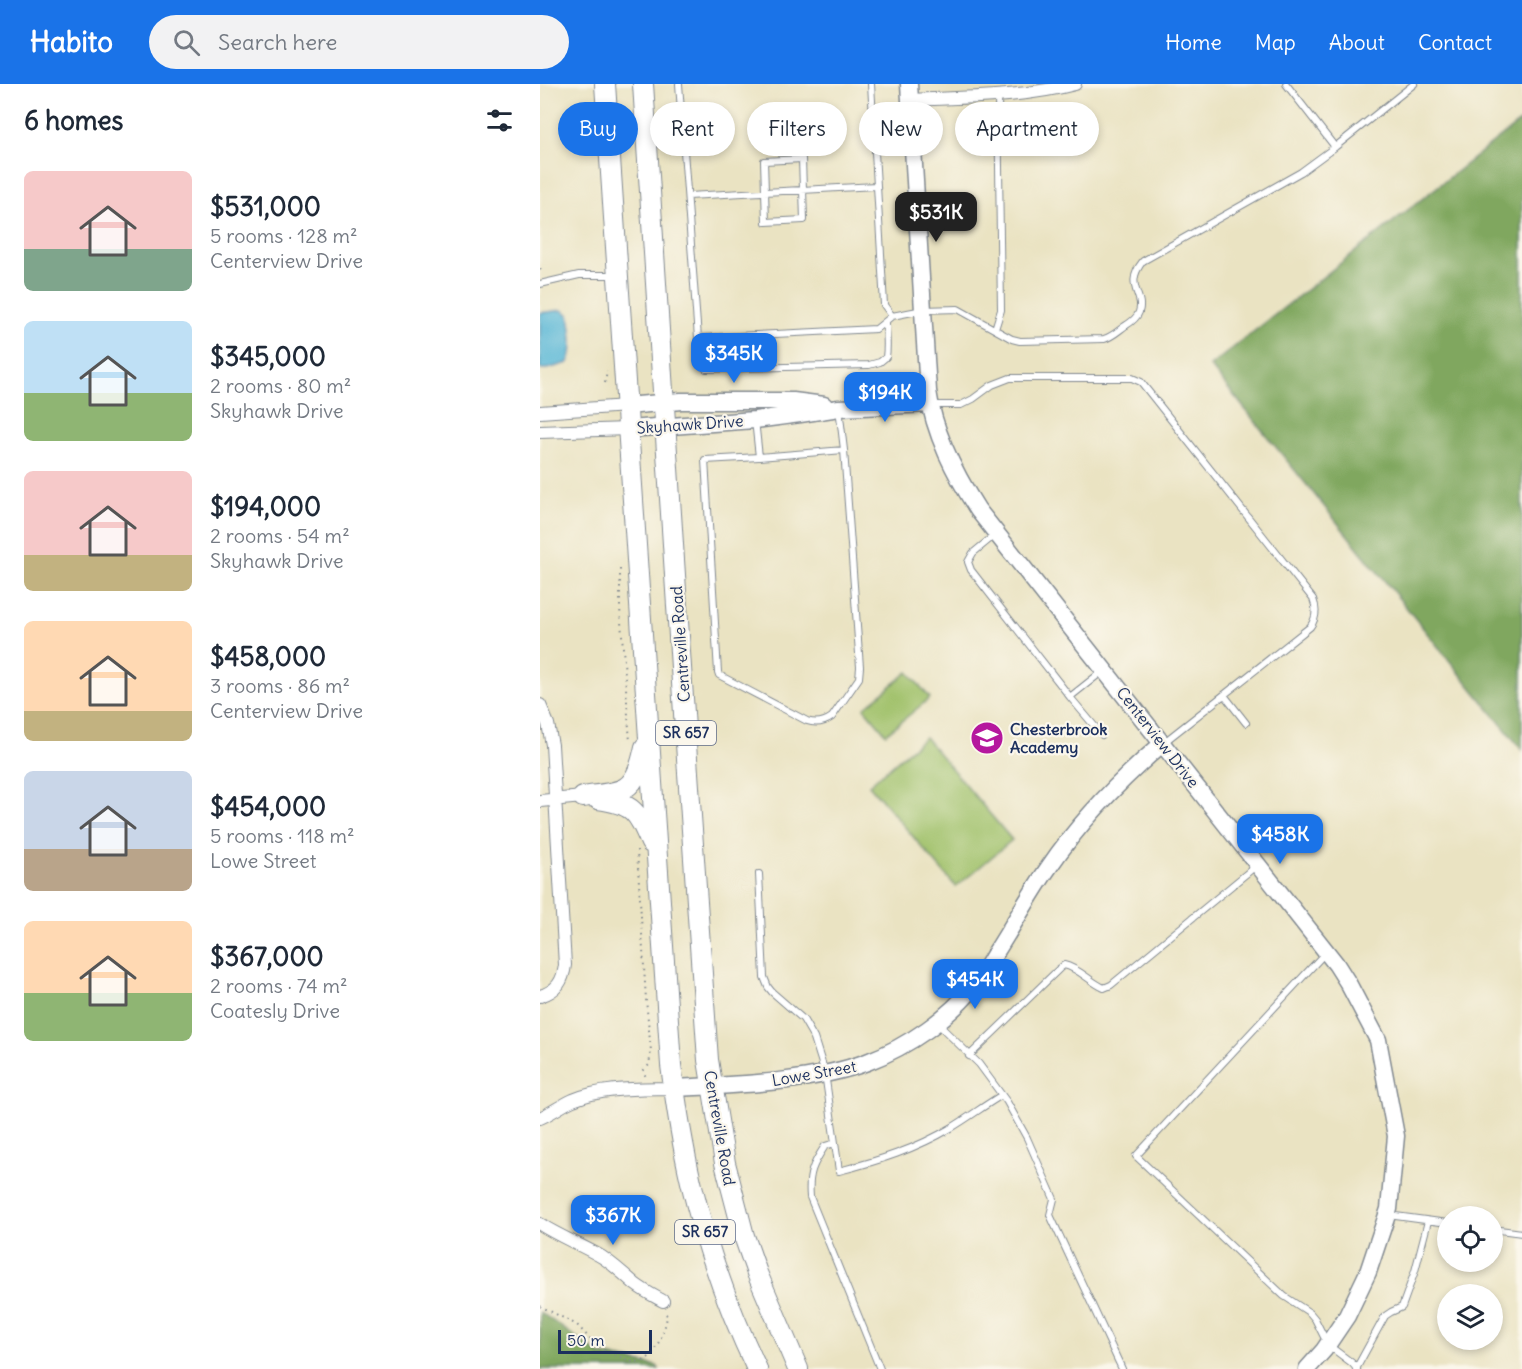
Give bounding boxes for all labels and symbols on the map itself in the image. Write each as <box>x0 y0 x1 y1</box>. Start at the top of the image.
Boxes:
pin: $531K <box>894 192 978 243</box>
pin: $345K <box>692 333 776 384</box>
pin: $194K <box>843 372 927 423</box>
street label: Skyhawk Drive <box>636 410 744 438</box>
street label: Centreville Road <box>666 585 694 703</box>
street label: Centerview Drive <box>1112 683 1204 791</box>
place label: Chesterbrook Academy <box>1010 719 1107 758</box>
school or university icon: Chesterbrook Academy <box>969 720 1005 756</box>
road number: SR 657 <box>656 721 716 745</box>
pin: $458K <box>1238 814 1322 865</box>
pin: $454K <box>933 959 1017 1010</box>
street label: Lowe Street <box>770 1056 858 1090</box>
street label: Centreville Road <box>700 1069 740 1187</box>
pin: $367K <box>571 1195 655 1246</box>
road number: SR 657 <box>675 1220 735 1244</box>
scale bar <box>558 1327 652 1354</box>

